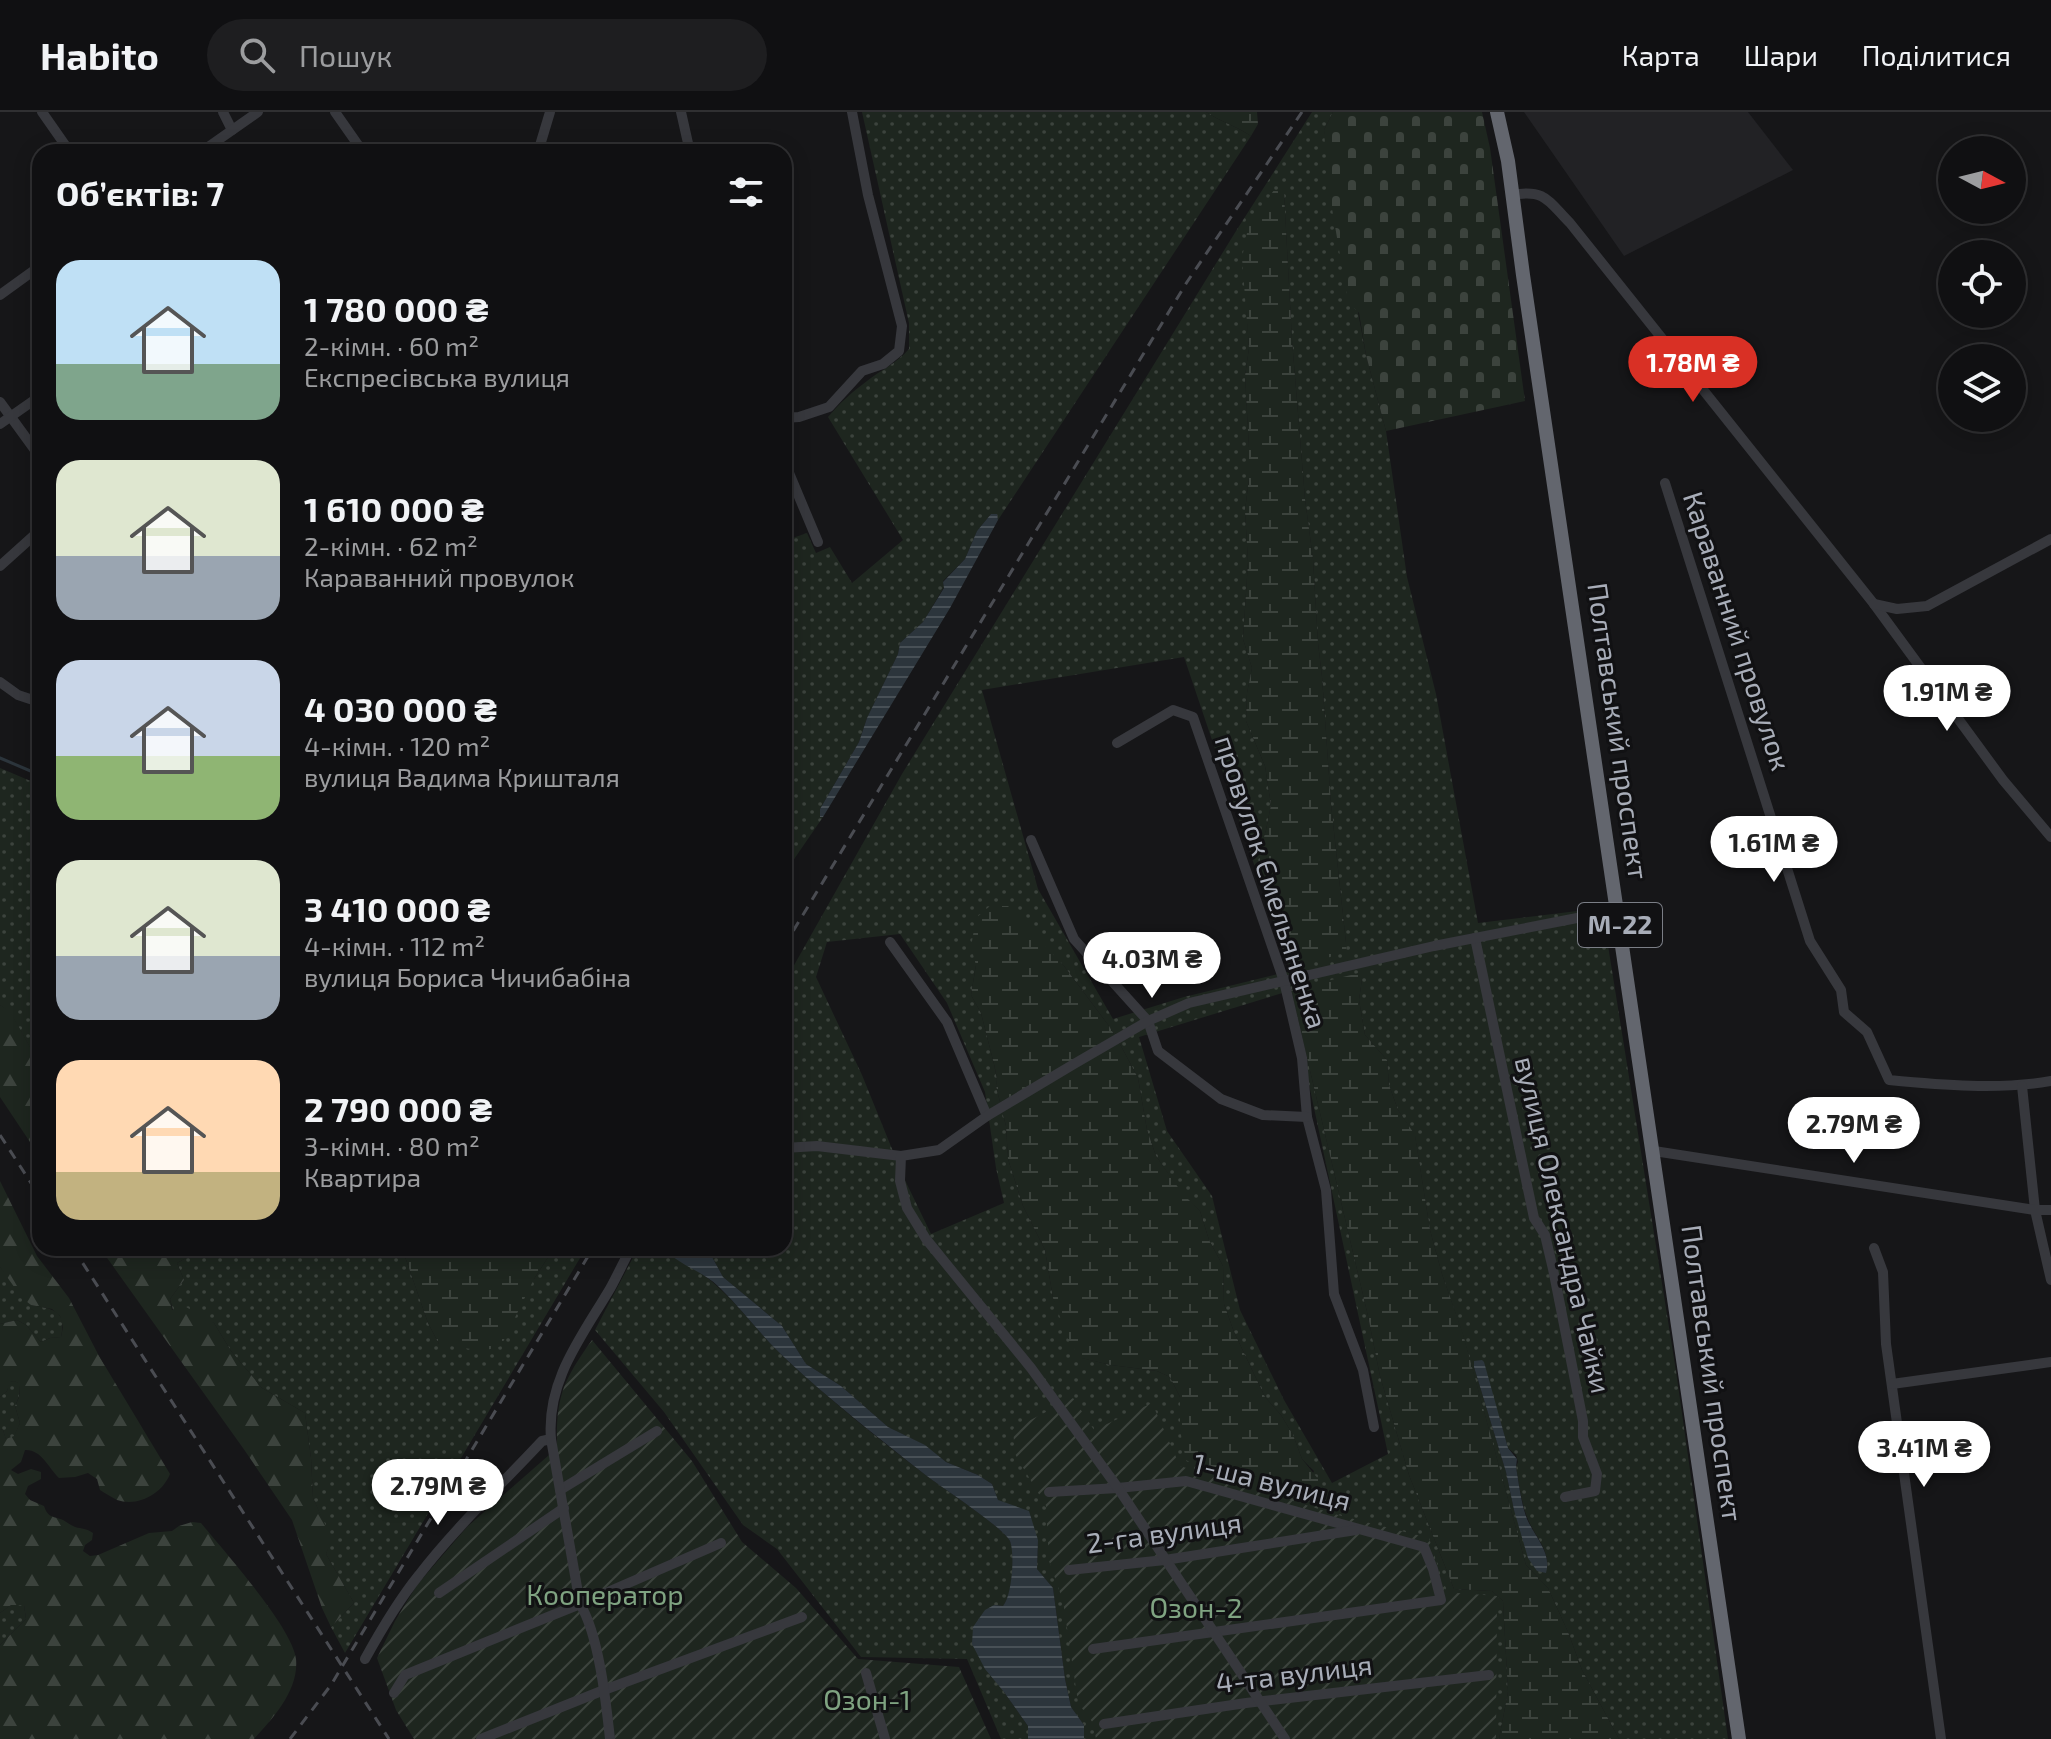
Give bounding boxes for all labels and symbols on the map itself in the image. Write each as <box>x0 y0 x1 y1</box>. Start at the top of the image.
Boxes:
north arrow <box>1938 136 2026 224</box>
pin: 1.78M ₴ <box>1619 336 1767 404</box>
street label: Караванний провулок <box>1677 487 1799 774</box>
street label: Полтавський проспект <box>1581 580 1657 881</box>
pin: 1.91M ₴ <box>1873 665 2021 733</box>
street label: провулок Ємельяненка <box>1208 731 1335 1033</box>
pin: 1.61M ₴ <box>1700 816 1848 884</box>
road number: М-22 <box>1578 903 1662 947</box>
pin: 4.03M ₴ <box>1078 932 1226 1000</box>
street label: вулиця Олександра Чайки <box>1509 1053 1619 1396</box>
pin: 2.79M ₴ <box>1780 1097 1928 1165</box>
street label: Полтавський проспект <box>1675 1222 1751 1523</box>
pin: 3.41M ₴ <box>1850 1421 1998 1489</box>
street label: 1-ша вулиця <box>1190 1445 1355 1517</box>
pin: 2.79M ₴ <box>364 1459 512 1527</box>
street label: 2-га вулиця <box>1084 1504 1244 1560</box>
park label: Кооператор <box>526 1577 684 1611</box>
park label: Озон-2 <box>1149 1590 1243 1624</box>
street label: 4-та вулиця <box>1214 1647 1374 1699</box>
park label: Озон-1 <box>823 1682 911 1716</box>

